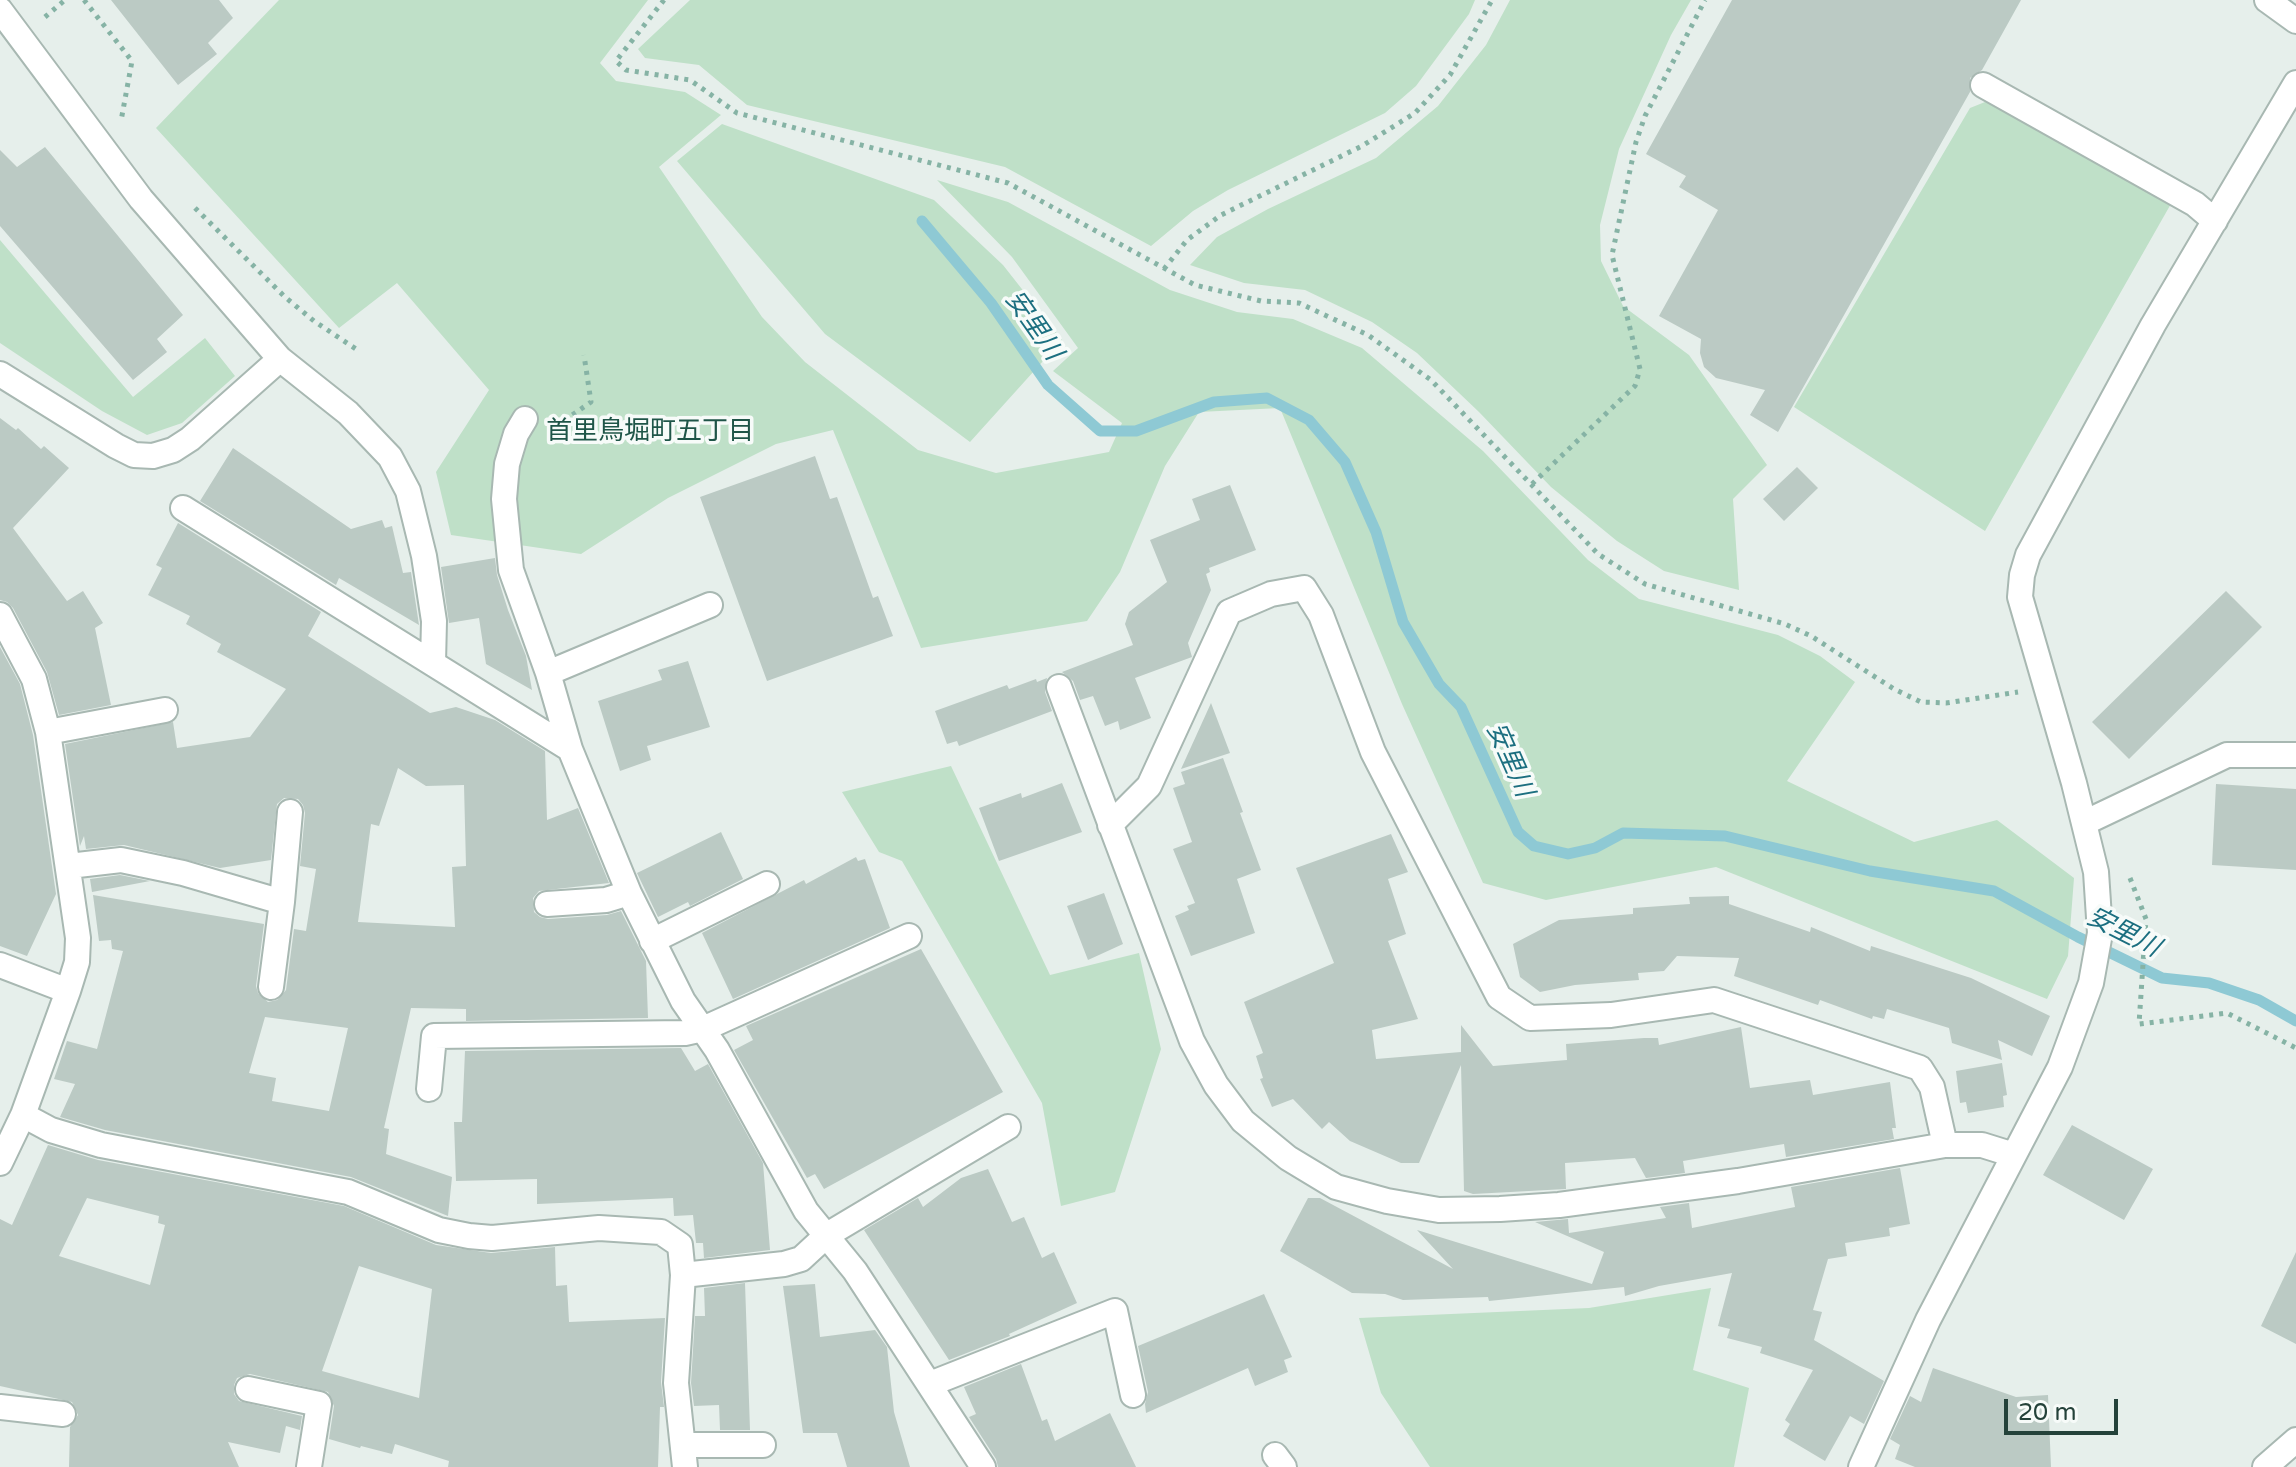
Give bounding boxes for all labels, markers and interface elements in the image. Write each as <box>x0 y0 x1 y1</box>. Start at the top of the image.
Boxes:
water label: 安里川 <box>998 285 1068 367</box>
district label: 首里鳥堀町五丁目 <box>546 416 754 448</box>
water label: 安里川 <box>1479 718 1539 802</box>
water label: 安里川 <box>2081 901 2165 965</box>
scale bar <box>2008 1383 2122 1433</box>
text: 20 m <box>2018 1398 2076 1427</box>

